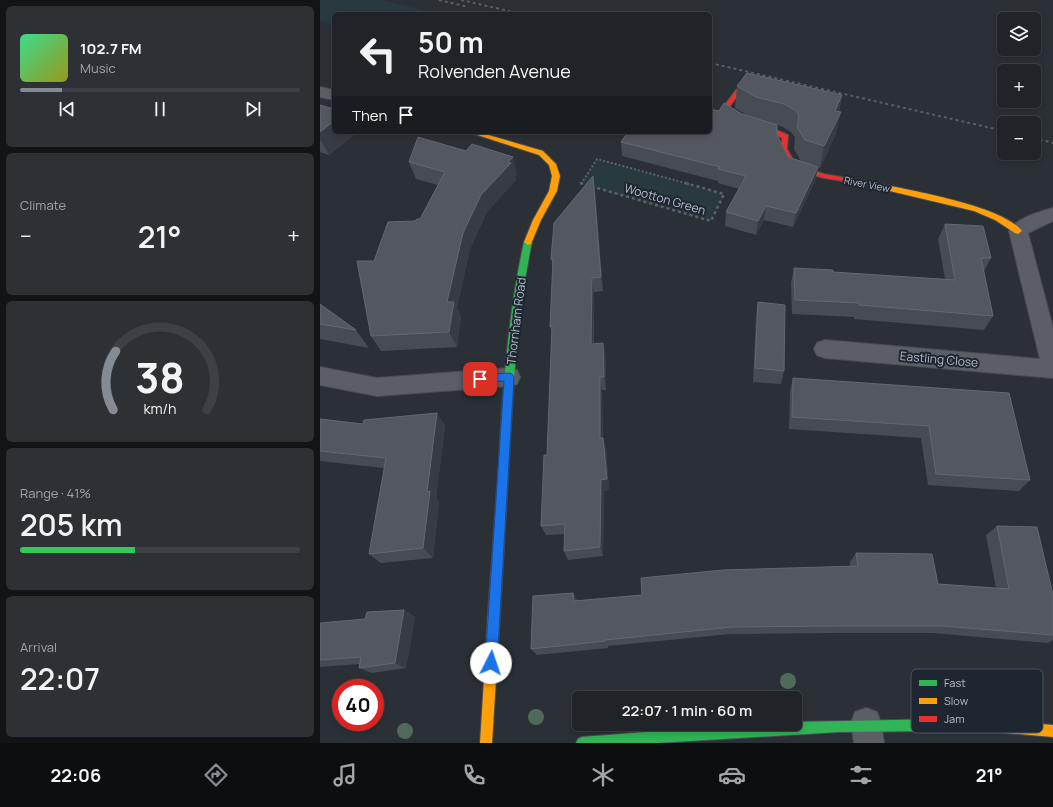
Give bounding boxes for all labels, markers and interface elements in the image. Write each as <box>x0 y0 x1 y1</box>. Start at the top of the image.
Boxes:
map controls <box>997 12 1041 160</box>
button: layers <box>997 12 1041 56</box>
text: 50 m <box>418 23 484 61</box>
icon: left <box>352 28 404 80</box>
text: 102.7 FM <box>80 38 142 59</box>
text: Music <box>80 59 116 77</box>
text: Rolvenden Avenue <box>418 59 571 83</box>
button: + <box>997 64 1041 108</box>
icon: previous <box>56 98 78 120</box>
icon: pause <box>149 98 171 120</box>
icon: next <box>242 98 264 120</box>
icon: arrive <box>395 104 417 126</box>
text: Then <box>352 105 387 126</box>
button: − <box>997 116 1041 160</box>
street label: River View <box>843 173 891 195</box>
street label: Wootton Green <box>622 179 708 219</box>
text: Climate <box>20 196 66 214</box>
text: 21° <box>138 216 181 257</box>
text: − <box>20 221 32 251</box>
text: + <box>287 221 300 251</box>
street label: Thornham Road <box>502 276 530 366</box>
street label: Eastling Close <box>899 347 979 371</box>
text: 38 <box>135 348 185 404</box>
pin <box>463 362 497 396</box>
icon: arrive <box>469 368 491 390</box>
text: km/h <box>143 398 177 417</box>
text: Range · 41% <box>20 484 91 502</box>
text: 205 km <box>20 504 123 545</box>
text: Arrival <box>20 638 57 656</box>
position arrow <box>470 642 512 684</box>
text: 22:07 <box>20 658 100 699</box>
legend <box>911 669 1043 733</box>
text: Fast <box>944 675 966 690</box>
speed limit sign: 40 <box>332 679 384 731</box>
text: Slow <box>944 693 969 708</box>
text: 22:07 · 1 min · 60 m <box>622 700 752 721</box>
text: Jam <box>944 711 965 726</box>
icon: directions <box>202 761 230 789</box>
icon: music <box>331 761 359 789</box>
icon: phone <box>460 761 488 789</box>
icon: climate <box>589 761 617 789</box>
icon: car <box>718 761 746 789</box>
icon: filters <box>847 761 875 789</box>
text: 22:06 <box>50 763 101 787</box>
text: 21° <box>976 763 1003 787</box>

